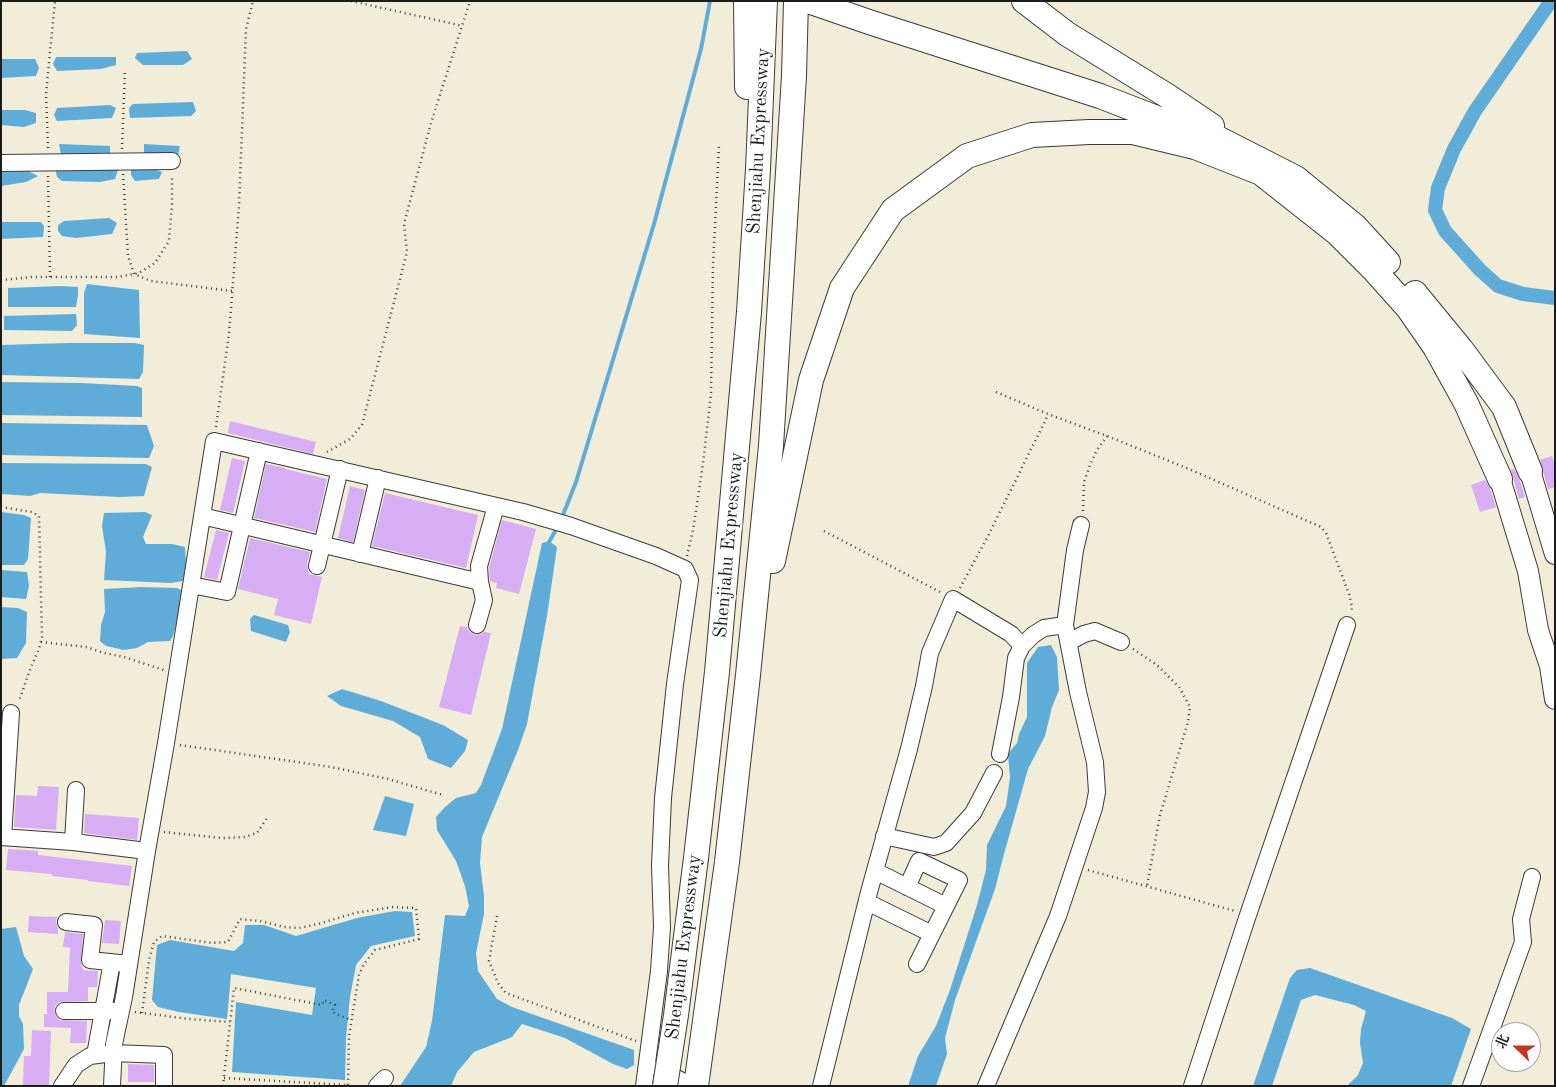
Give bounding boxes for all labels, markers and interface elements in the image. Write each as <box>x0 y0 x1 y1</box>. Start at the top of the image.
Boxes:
street label: Shenjiahu Expressway <box>743 47 775 235</box>
street label: Shenjiahu Expressway <box>710 451 748 639</box>
street label: Shenjiahu Expressway <box>661 853 707 1041</box>
north arrow <box>1491 1022 1541 1072</box>
text: 北 <box>1494 1033 1512 1051</box>

